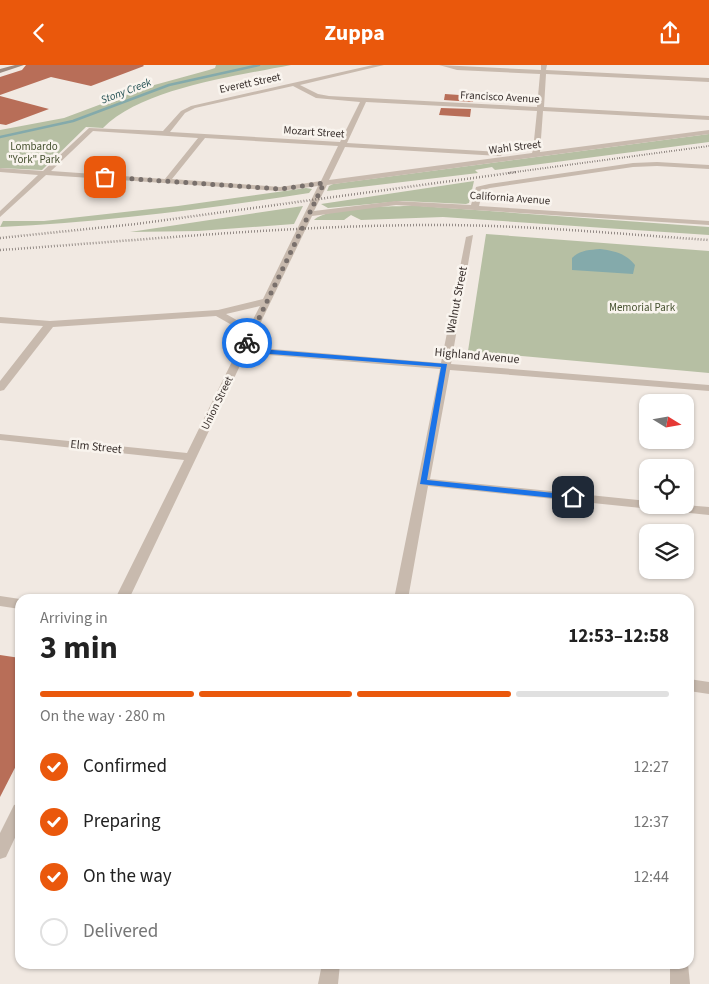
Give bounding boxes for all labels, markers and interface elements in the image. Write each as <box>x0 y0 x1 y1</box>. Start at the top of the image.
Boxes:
text: Zuppa <box>324 17 385 49</box>
icon: back <box>25 19 53 47</box>
icon: share <box>656 19 684 47</box>
street label: Everett Street <box>218 69 282 97</box>
water label: Stony Creek <box>99 74 154 108</box>
street label: Francisco Avenue <box>460 87 541 107</box>
street label: Mozart Street <box>283 122 345 142</box>
street label: Wahl Street <box>488 136 542 158</box>
park label: Lombardo "York" Park <box>8 139 61 167</box>
pin <box>84 156 126 198</box>
icon: bag <box>91 163 119 191</box>
street label: California Avenue <box>469 188 551 208</box>
street label: Walnut Street <box>442 265 472 335</box>
park label: Memorial Park <box>609 300 676 315</box>
courier <box>222 318 272 368</box>
icon: bike <box>233 329 261 357</box>
street label: Highland Avenue <box>434 344 520 368</box>
street label: Union Street <box>198 374 236 432</box>
north arrow <box>639 394 694 449</box>
map controls <box>639 394 694 579</box>
street label: Elm Street <box>69 436 123 458</box>
button: locate <box>639 459 694 514</box>
pin <box>552 476 594 518</box>
icon: home <box>559 483 587 511</box>
button: layers <box>639 524 694 579</box>
text: Arriving in <box>40 607 108 629</box>
text: 12:53–12:58 <box>568 623 669 650</box>
text: 3 min <box>40 625 118 671</box>
text: On the way · 280 m <box>40 705 165 727</box>
icon: check <box>40 753 68 781</box>
text: Confirmed <box>83 753 167 780</box>
text: 12:27 <box>633 756 669 778</box>
icon: check <box>40 808 68 836</box>
text: Preparing <box>83 808 161 835</box>
text: 12:37 <box>633 811 669 833</box>
icon: check <box>40 863 68 891</box>
text: On the way <box>83 863 172 890</box>
text: 12:44 <box>633 866 669 888</box>
text: Delivered <box>83 918 158 945</box>

